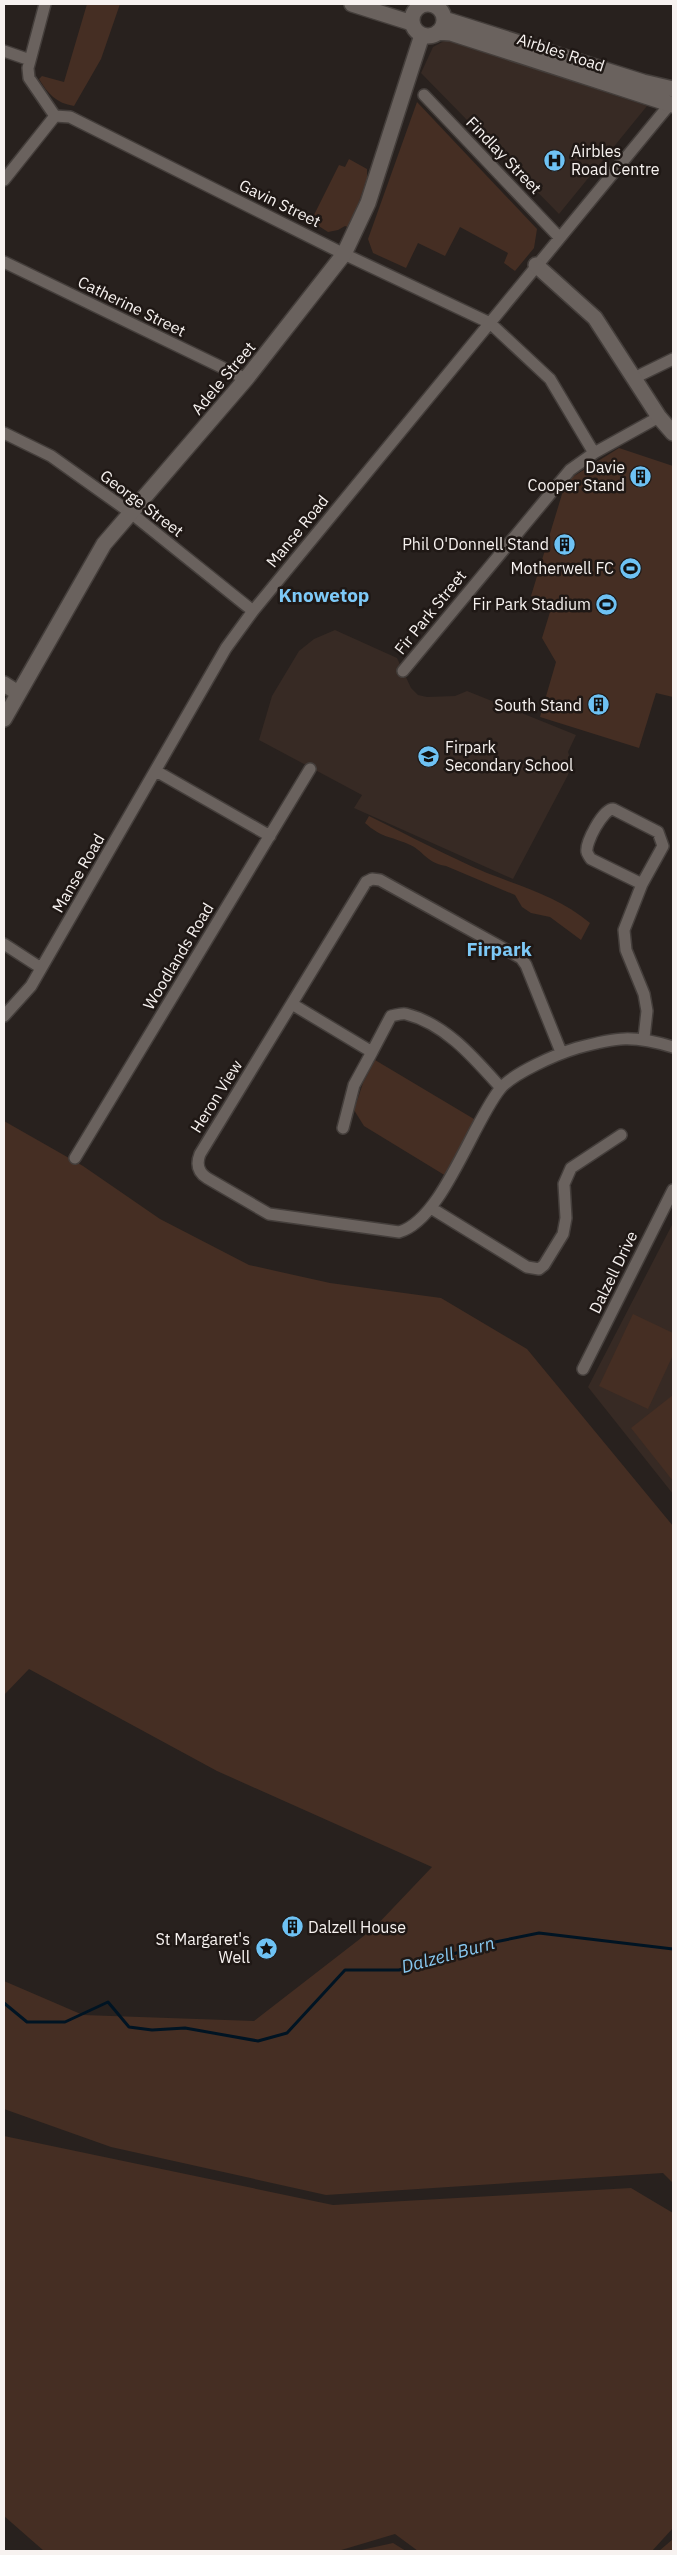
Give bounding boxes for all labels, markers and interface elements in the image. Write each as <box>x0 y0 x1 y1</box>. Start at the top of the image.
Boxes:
street label: Airbles Road <box>515 28 607 76</box>
street label: Findlay Street <box>462 112 546 198</box>
place label: Airbles Road Centre <box>571 141 660 179</box>
hospital icon: Airbles Road Centre <box>543 148 567 172</box>
street label: Gavin Street <box>236 175 324 231</box>
street label: Catherine Street <box>75 271 189 341</box>
street label: Adele Street <box>187 337 259 419</box>
place label: Davie Cooper Stand <box>528 457 625 495</box>
building icon: Davie Cooper Stand <box>629 464 653 488</box>
street label: George Street <box>96 465 188 541</box>
street label: Manse Road <box>262 491 332 571</box>
building icon: Phil O'Donnell Stand <box>553 532 577 556</box>
place label: Phil O'Donnell Stand <box>402 534 549 554</box>
sports icon: Motherwell FC <box>618 556 642 580</box>
place label: Motherwell FC <box>511 558 614 578</box>
street label: Fir Park Street <box>390 566 470 658</box>
district label: Knowetop <box>279 583 369 607</box>
sports icon: Fir Park Stadium <box>595 592 619 616</box>
place label: Fir Park Stadium <box>472 594 591 614</box>
building icon: South Stand <box>586 693 610 717</box>
place label: South Stand <box>494 695 582 715</box>
place label: Firpark Secondary School <box>445 737 573 775</box>
school or university icon: Firpark Secondary School <box>417 744 441 768</box>
street label: Manse Road <box>47 830 109 916</box>
street label: Woodlands Road <box>138 899 218 1013</box>
district label: Firpark <box>466 937 532 961</box>
street label: Heron View <box>186 1056 246 1136</box>
street label: Dalzell Drive <box>584 1227 642 1316</box>
building icon: Dalzell House <box>280 1915 304 1939</box>
place label: Dalzell House <box>308 1917 406 1937</box>
place label: St Margaret's Well <box>155 1929 250 1967</box>
water label: Dalzell Burn <box>399 1931 497 1978</box>
place icon: St Margaret's Well <box>254 1936 278 1960</box>

